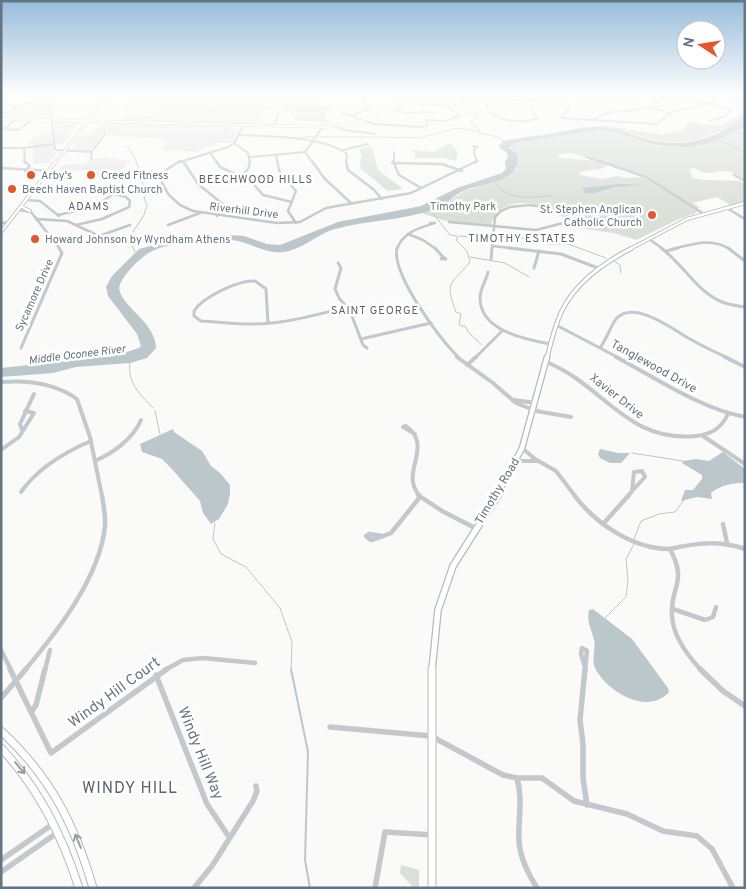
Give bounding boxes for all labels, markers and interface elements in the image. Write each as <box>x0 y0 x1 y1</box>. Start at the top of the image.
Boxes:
north arrow <box>676 20 726 70</box>
text: N <box>680 36 699 49</box>
marker: Arby's <box>25 169 37 181</box>
place label: Arby's <box>41 169 72 183</box>
marker: Creed Fitness <box>85 169 97 181</box>
place label: Creed Fitness <box>101 169 168 183</box>
district label: BEECHWOOD HILLS <box>199 173 313 187</box>
marker: Beech Haven Baptist Church <box>6 183 18 195</box>
place label: Beech Haven Baptist Church <box>22 183 163 197</box>
district label: ADAMS <box>68 200 110 214</box>
street label: Riverhill Drive <box>209 200 279 222</box>
park label: Timothy Park <box>430 200 496 214</box>
place label: St. Stephen Anglican Catholic Church <box>540 203 642 230</box>
marker: St. Stephen Anglican Catholic Church <box>646 209 658 221</box>
district label: TIMOTHY ESTATES <box>468 232 576 246</box>
marker: Howard Johnson by Wyndham Athens <box>29 233 41 245</box>
place label: Howard Johnson by Wyndham Athens <box>45 233 230 247</box>
street label: Sycamore Drive <box>13 257 57 334</box>
district label: SAINT GEORGE <box>331 304 419 318</box>
street label: Tanglewood Drive <box>608 337 699 397</box>
water label: Middle Oconee River <box>28 342 127 368</box>
street label: Xavier Drive <box>586 370 647 423</box>
street label: Timothy Road <box>472 455 524 528</box>
street label: Windy Hill Court <box>65 653 165 733</box>
street label: Windy Hill Way <box>172 704 227 803</box>
one-way arrow <box>14 762 25 775</box>
district label: WINDY HILL <box>82 779 178 799</box>
one-way arrow <box>73 834 82 850</box>

